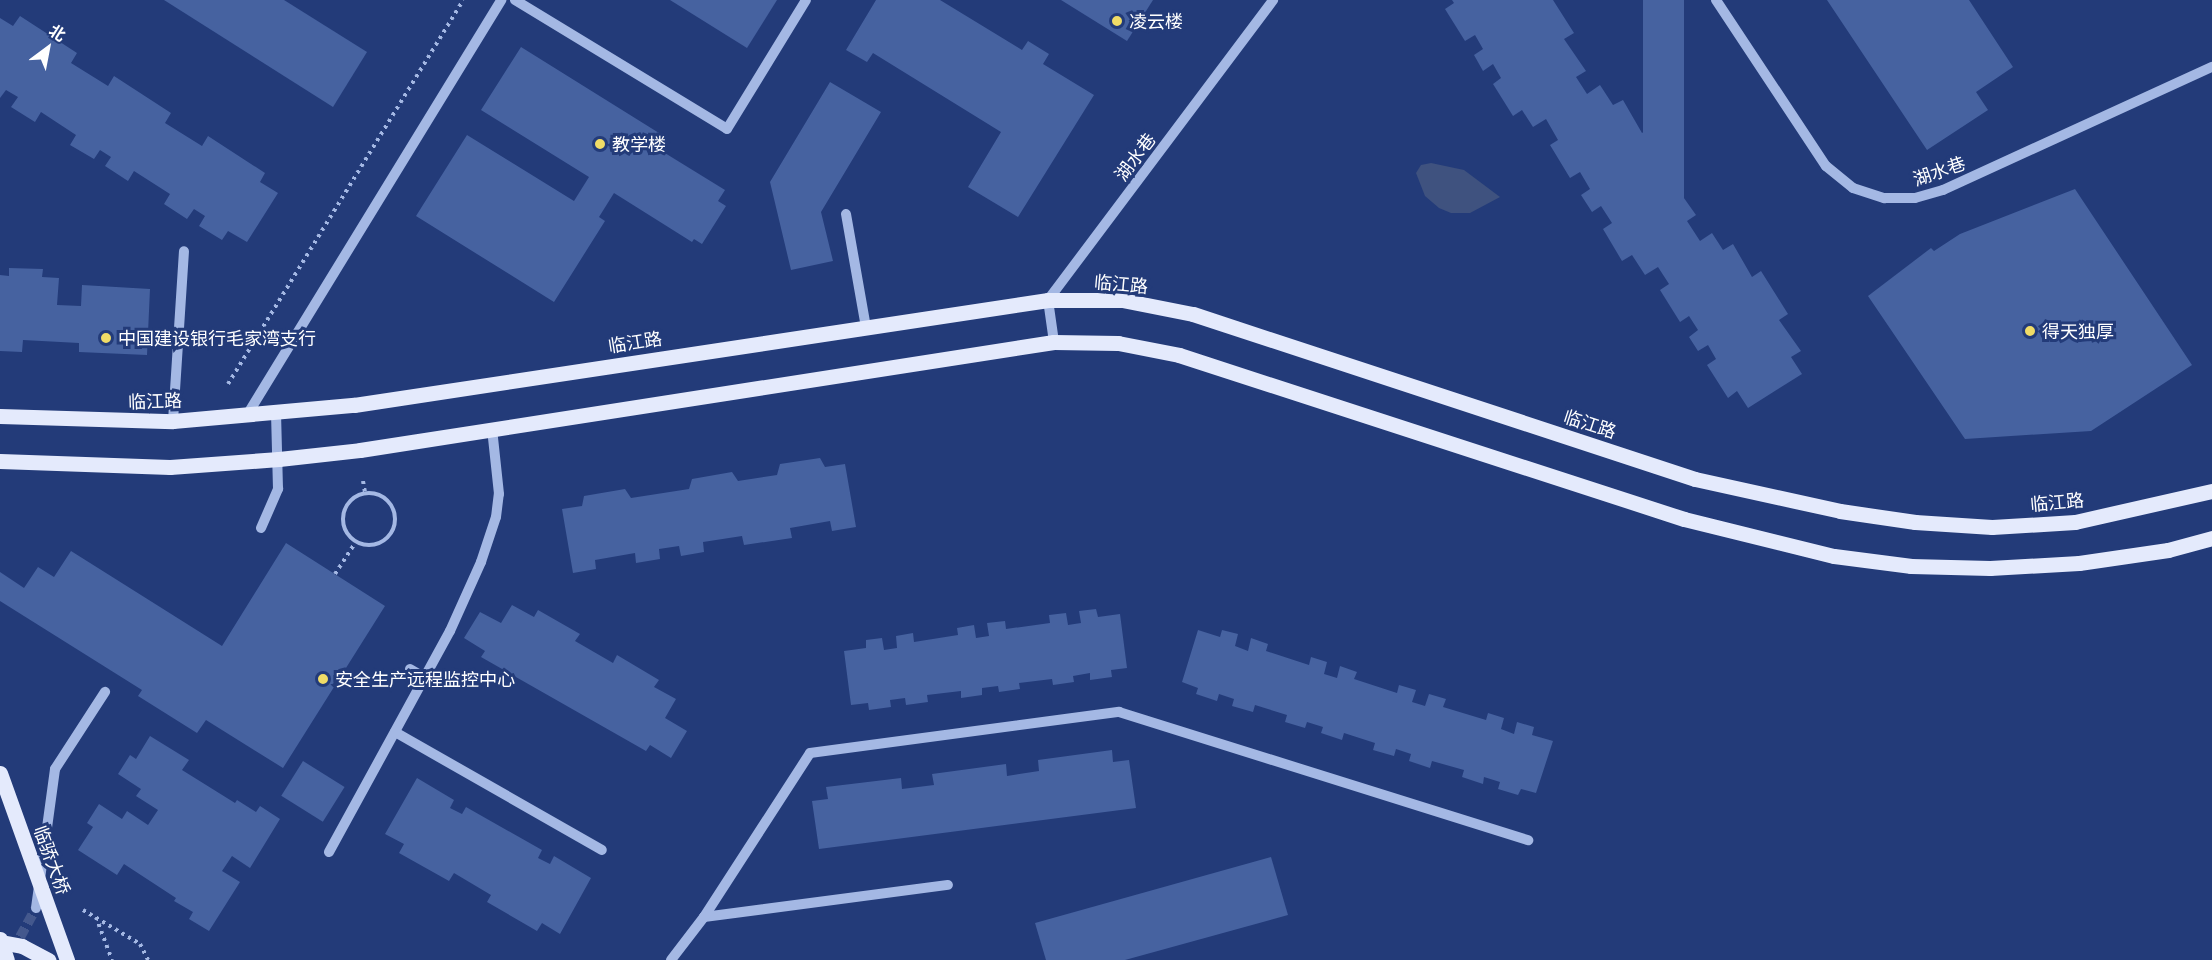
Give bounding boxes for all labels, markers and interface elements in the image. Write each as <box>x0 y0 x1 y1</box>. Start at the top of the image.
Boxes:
place label: 凌云楼 <box>1129 10 1183 32</box>
marker: 凌云楼 <box>1110 14 1124 28</box>
north arrow <box>18 18 78 78</box>
text: 北 <box>46 21 69 45</box>
street label: 湖水巷 <box>1110 129 1160 185</box>
place label: 教学楼 <box>612 133 666 155</box>
marker: 教学楼 <box>593 137 607 151</box>
street label: 湖水巷 <box>1910 152 1968 190</box>
street label: 临江路 <box>1093 271 1149 297</box>
place label: 得天独厚 <box>2042 320 2114 342</box>
marker: 得天独厚 <box>2023 324 2037 338</box>
place label: 中国建设银行毛家湾支行 <box>118 327 316 349</box>
street label: 临江路 <box>607 327 663 357</box>
marker: 中国建设银行毛家湾支行 <box>99 331 113 345</box>
street label: 临江路 <box>128 389 182 413</box>
street label: 临江路 <box>1561 405 1619 443</box>
street label: 临江路 <box>2029 489 2085 515</box>
place label: 安全生产远程监控中心 <box>335 668 515 690</box>
marker: 安全生产远程监控中心 <box>316 672 330 686</box>
street label: 临骄大桥 <box>30 822 74 898</box>

